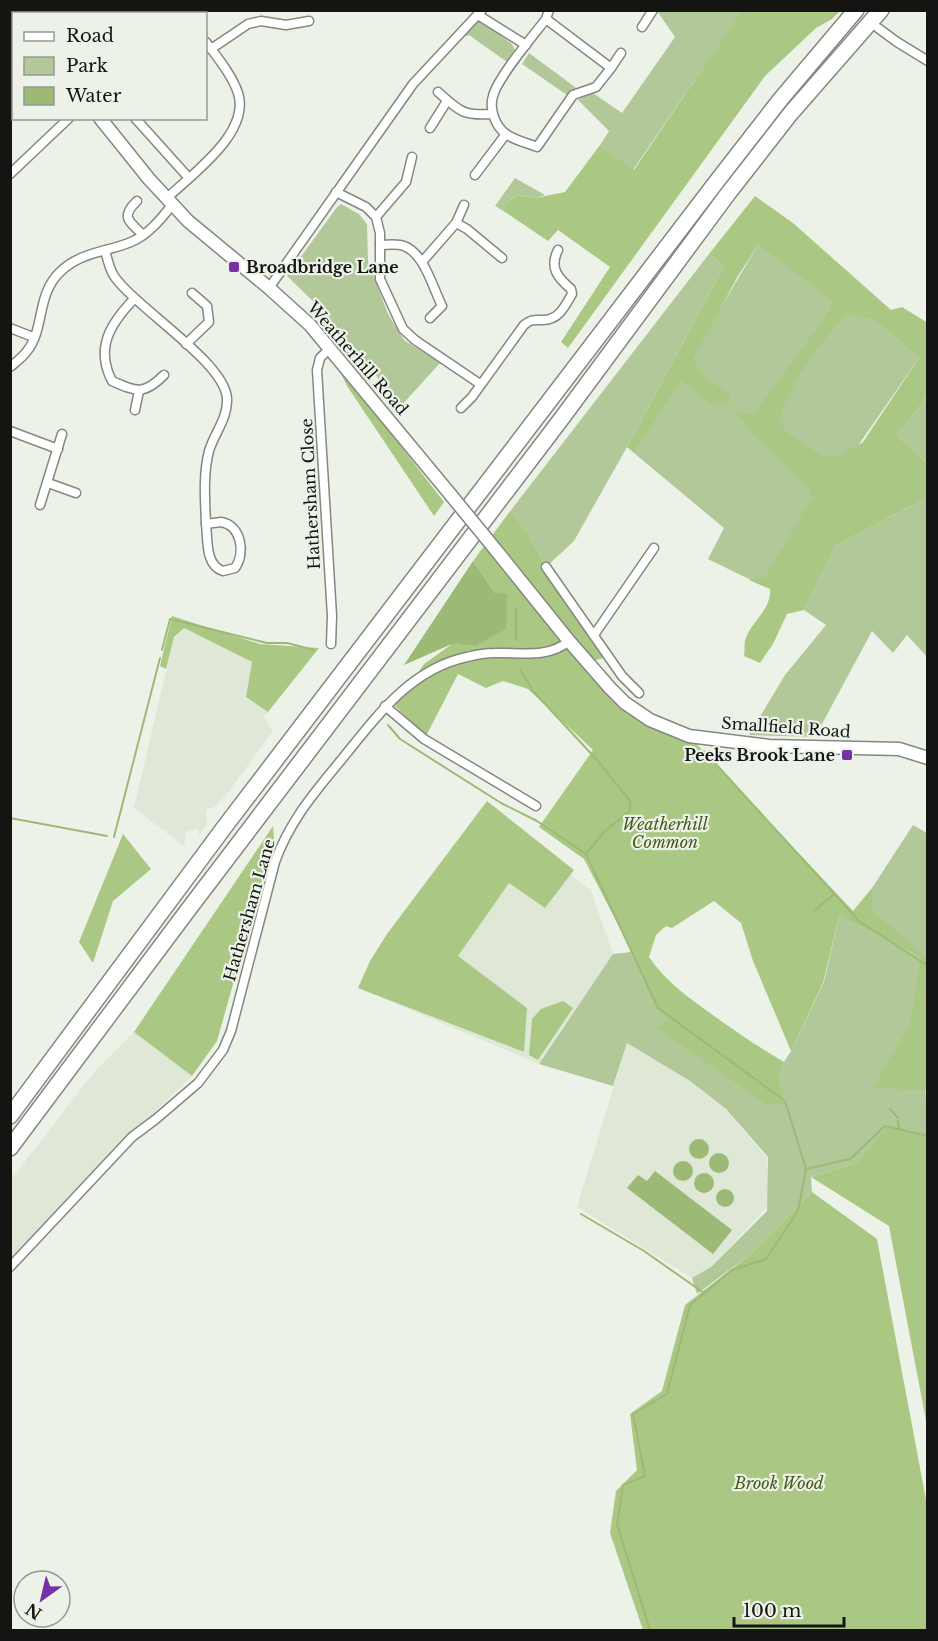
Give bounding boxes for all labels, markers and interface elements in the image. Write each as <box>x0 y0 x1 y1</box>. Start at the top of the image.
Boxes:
legend <box>12 12 207 120</box>
text: Road <box>66 25 114 47</box>
text: Park <box>66 55 108 77</box>
text: Water <box>65 85 122 107</box>
place label: Broadbridge Lane <box>246 257 399 277</box>
marker: Broadbridge Lane <box>227 260 241 274</box>
street label: Weatherhill Road <box>303 297 413 419</box>
street label: Hathersham Close <box>296 418 324 570</box>
street label: Smallfield Road <box>721 713 851 742</box>
place label: Peeks Brook Lane <box>684 745 835 765</box>
marker: Peeks Brook Lane <box>840 748 854 762</box>
park label: Weatherhill Common <box>622 814 709 852</box>
street label: Hathersham Lane <box>219 837 279 983</box>
park label: Brook Wood <box>733 1473 824 1493</box>
north arrow <box>12 1569 72 1629</box>
scale bar <box>734 1590 844 1628</box>
text: N <box>22 1599 45 1624</box>
text: 100 m <box>743 1600 801 1622</box>

